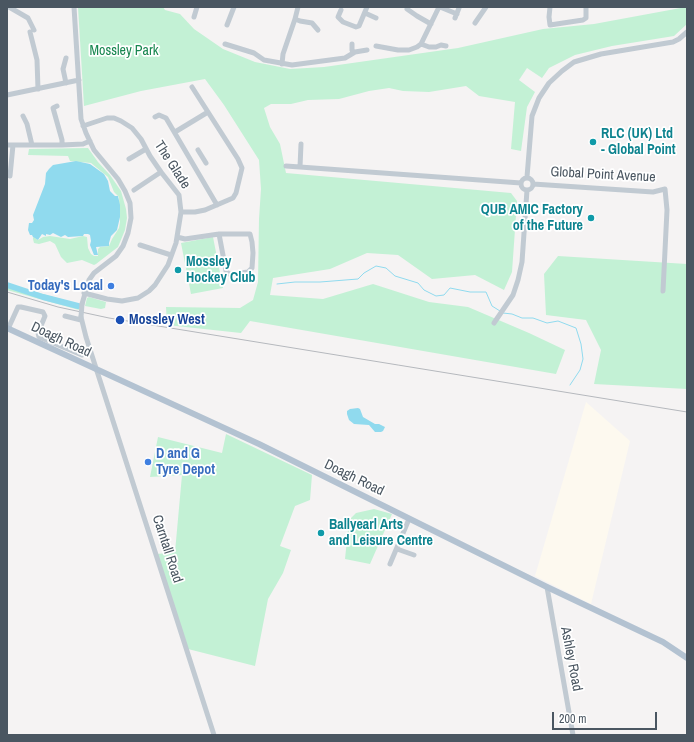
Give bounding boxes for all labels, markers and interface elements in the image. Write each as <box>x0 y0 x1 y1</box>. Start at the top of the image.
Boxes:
park label: Mossley Park <box>90 43 158 59</box>
place label: RLC (UK) Ltd - Global Point <box>601 126 676 158</box>
marker: RLC (UK) Ltd - Global Point <box>588 137 598 147</box>
street label: The Glade <box>150 138 194 192</box>
street label: Global Point Avenue <box>550 164 656 186</box>
place label: QUB AMIC Factory of the Future <box>481 202 583 234</box>
marker: QUB AMIC Factory of the Future <box>586 213 596 223</box>
place label: Mossley Hockey Club <box>186 254 256 286</box>
marker: Mossley Hockey Club <box>173 265 183 275</box>
place label: Today's Local <box>28 278 103 294</box>
marker: Today's Local <box>106 281 116 291</box>
place label: Mossley West <box>129 312 205 328</box>
marker: Mossley West <box>114 314 126 326</box>
street label: Doagh Road <box>28 319 94 361</box>
place label: D and G Tyre Depot <box>156 446 215 478</box>
street label: Doagh Road <box>321 456 387 500</box>
marker: D and G Tyre Depot <box>143 457 153 467</box>
street label: Carntall Road <box>148 513 186 585</box>
place label: Ballyearl Arts and Leisure Centre <box>329 517 433 550</box>
marker: Ballyearl Arts and Leisure Centre <box>316 528 326 538</box>
street label: Ashley Road <box>557 625 585 693</box>
scale bar <box>554 704 659 730</box>
text: 200 m <box>559 711 586 727</box>

